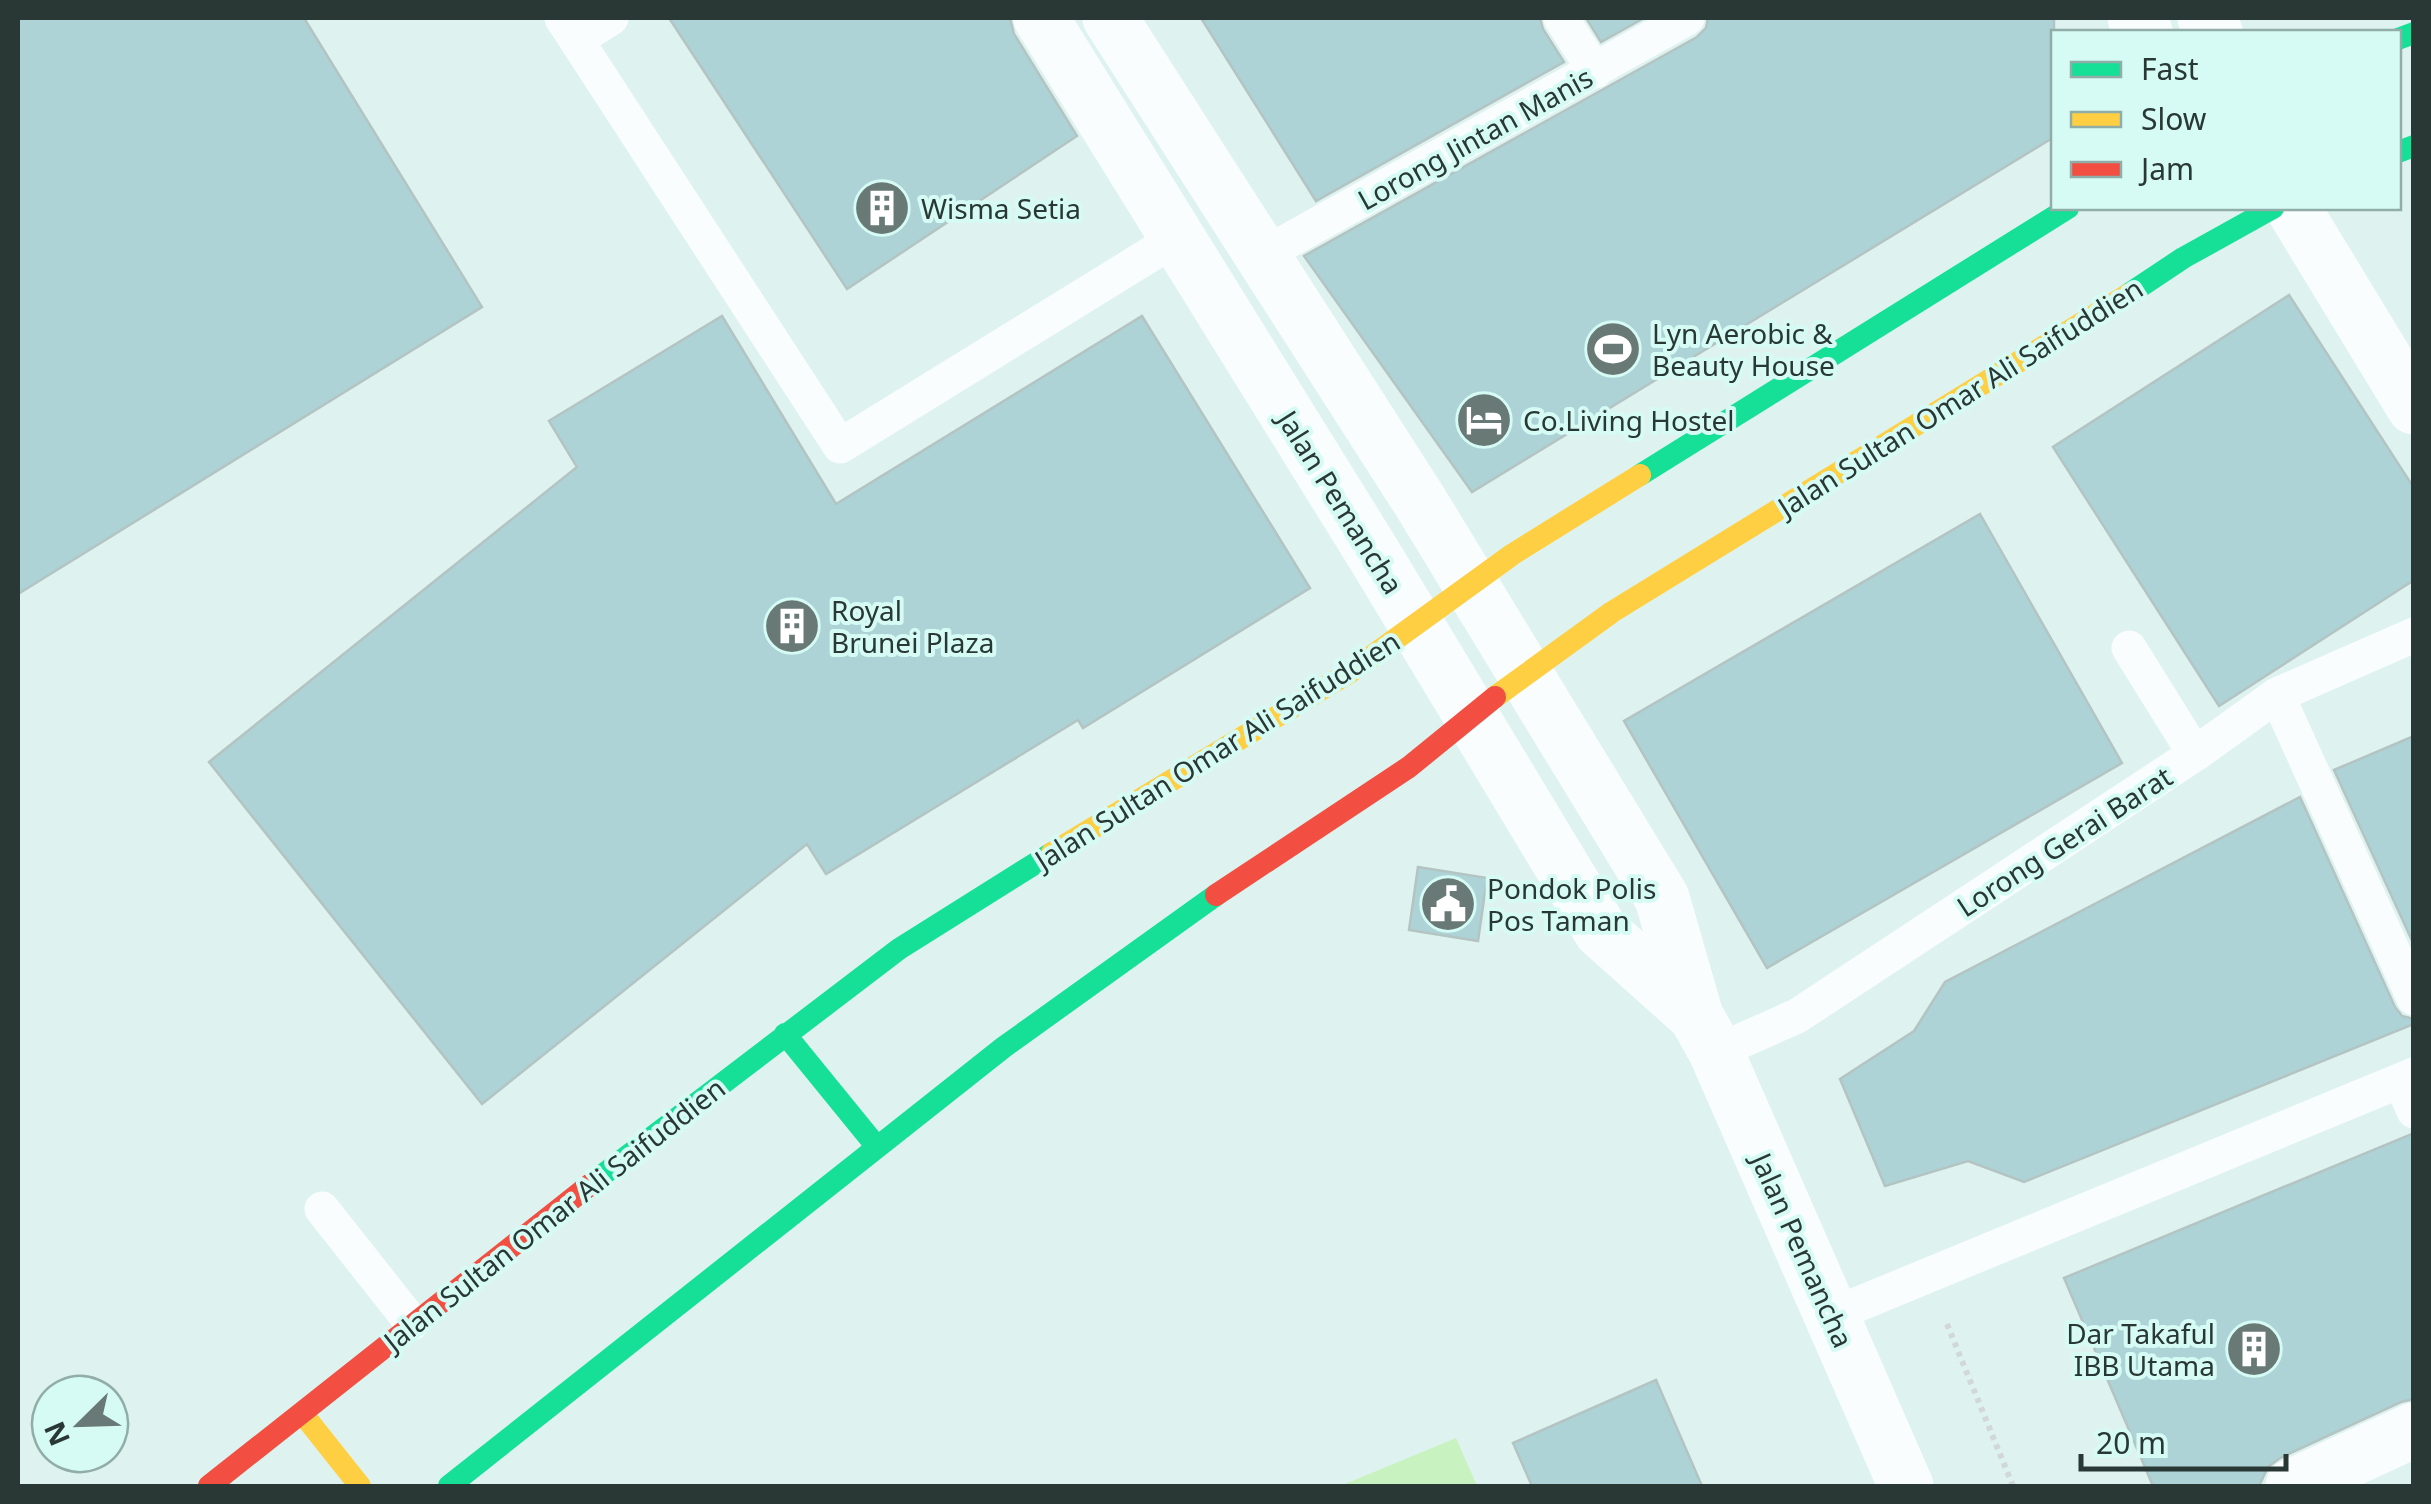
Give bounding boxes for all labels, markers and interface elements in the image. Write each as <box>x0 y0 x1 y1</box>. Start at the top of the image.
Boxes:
legend <box>2051 30 2401 210</box>
text: Fast <box>2141 48 2199 89</box>
street label: Lorong Jintan Manis <box>1351 58 1599 218</box>
text: Slow <box>2141 98 2207 139</box>
text: Jam <box>2138 148 2194 189</box>
building icon: Wisma Setia <box>852 178 912 238</box>
place label: Wisma Setia <box>921 189 1081 227</box>
street label: Jalan Sultan Omar Ali Saifuddien <box>1768 269 2150 527</box>
place label: Lyn Aerobic & Beauty House <box>1652 314 1835 384</box>
sports icon: Lyn Aerobic & Beauty House <box>1583 319 1643 379</box>
hotel icon: Co.Living Hostel <box>1454 390 1514 450</box>
street label: Jalan Pemancha <box>1268 401 1413 601</box>
place label: Co.Living Hostel <box>1523 401 1735 439</box>
place label: Royal Brunei Plaza <box>831 591 994 661</box>
building icon: Royal Brunei Plaza <box>762 596 822 656</box>
street label: Jalan Sultan Omar Ali Saifuddien <box>1025 622 1407 880</box>
street label: Lorong Gerai Barat <box>1949 757 2179 925</box>
place label: Pondok Polis Pos Taman <box>1487 869 1656 939</box>
public building icon: Pondok Polis Pos Taman <box>1418 874 1478 934</box>
street label: Jalan Sultan Omar Ali Saifuddien <box>373 1069 733 1361</box>
street label: Jalan Pemancha <box>1742 1144 1863 1353</box>
place label: Dar Takaful IBB Utama <box>2066 1314 2215 1384</box>
building icon: Dar Takaful IBB Utama <box>2224 1319 2284 1379</box>
north arrow <box>30 1374 130 1474</box>
scale bar <box>2081 1409 2286 1471</box>
text: N <box>34 1416 78 1452</box>
text: 20 m <box>2096 1422 2166 1463</box>

